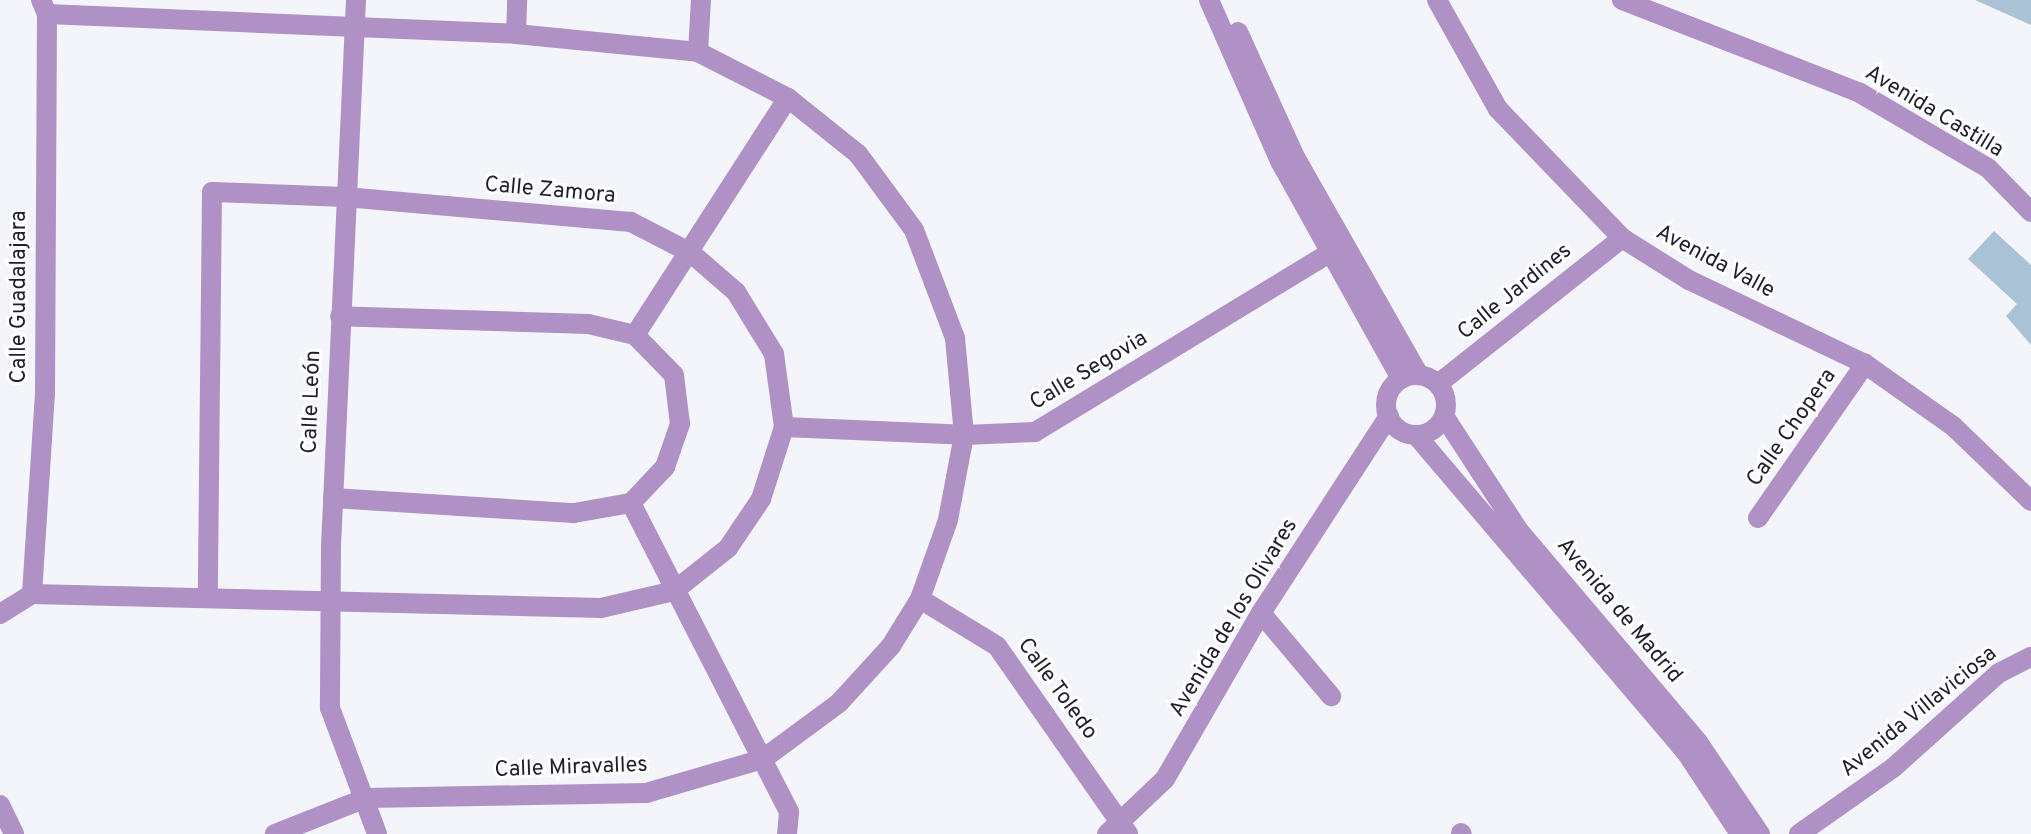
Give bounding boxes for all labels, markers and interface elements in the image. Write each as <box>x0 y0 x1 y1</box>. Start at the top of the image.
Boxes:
street label: Avenida Castilla <box>1860 60 2008 164</box>
street label: Calle Zamora <box>483 172 617 210</box>
street label: Calle Guadalajara <box>7 211 33 383</box>
street label: Avenida Valle <box>1651 219 1779 305</box>
street label: Calle Jardines <box>1453 238 1577 346</box>
street label: Calle Segovia <box>1026 326 1152 416</box>
street label: Calle León <box>297 350 327 454</box>
street label: Calle Chopera <box>1742 364 1842 492</box>
street label: Avenida de los Olivares <box>1164 514 1304 722</box>
street label: Avenida de Madrid <box>1551 533 1687 689</box>
street label: Calle Toledo <box>1011 633 1103 745</box>
street label: Avenida Villaviciosa <box>1835 641 2003 783</box>
street label: Calle Miravalles <box>494 752 648 784</box>

